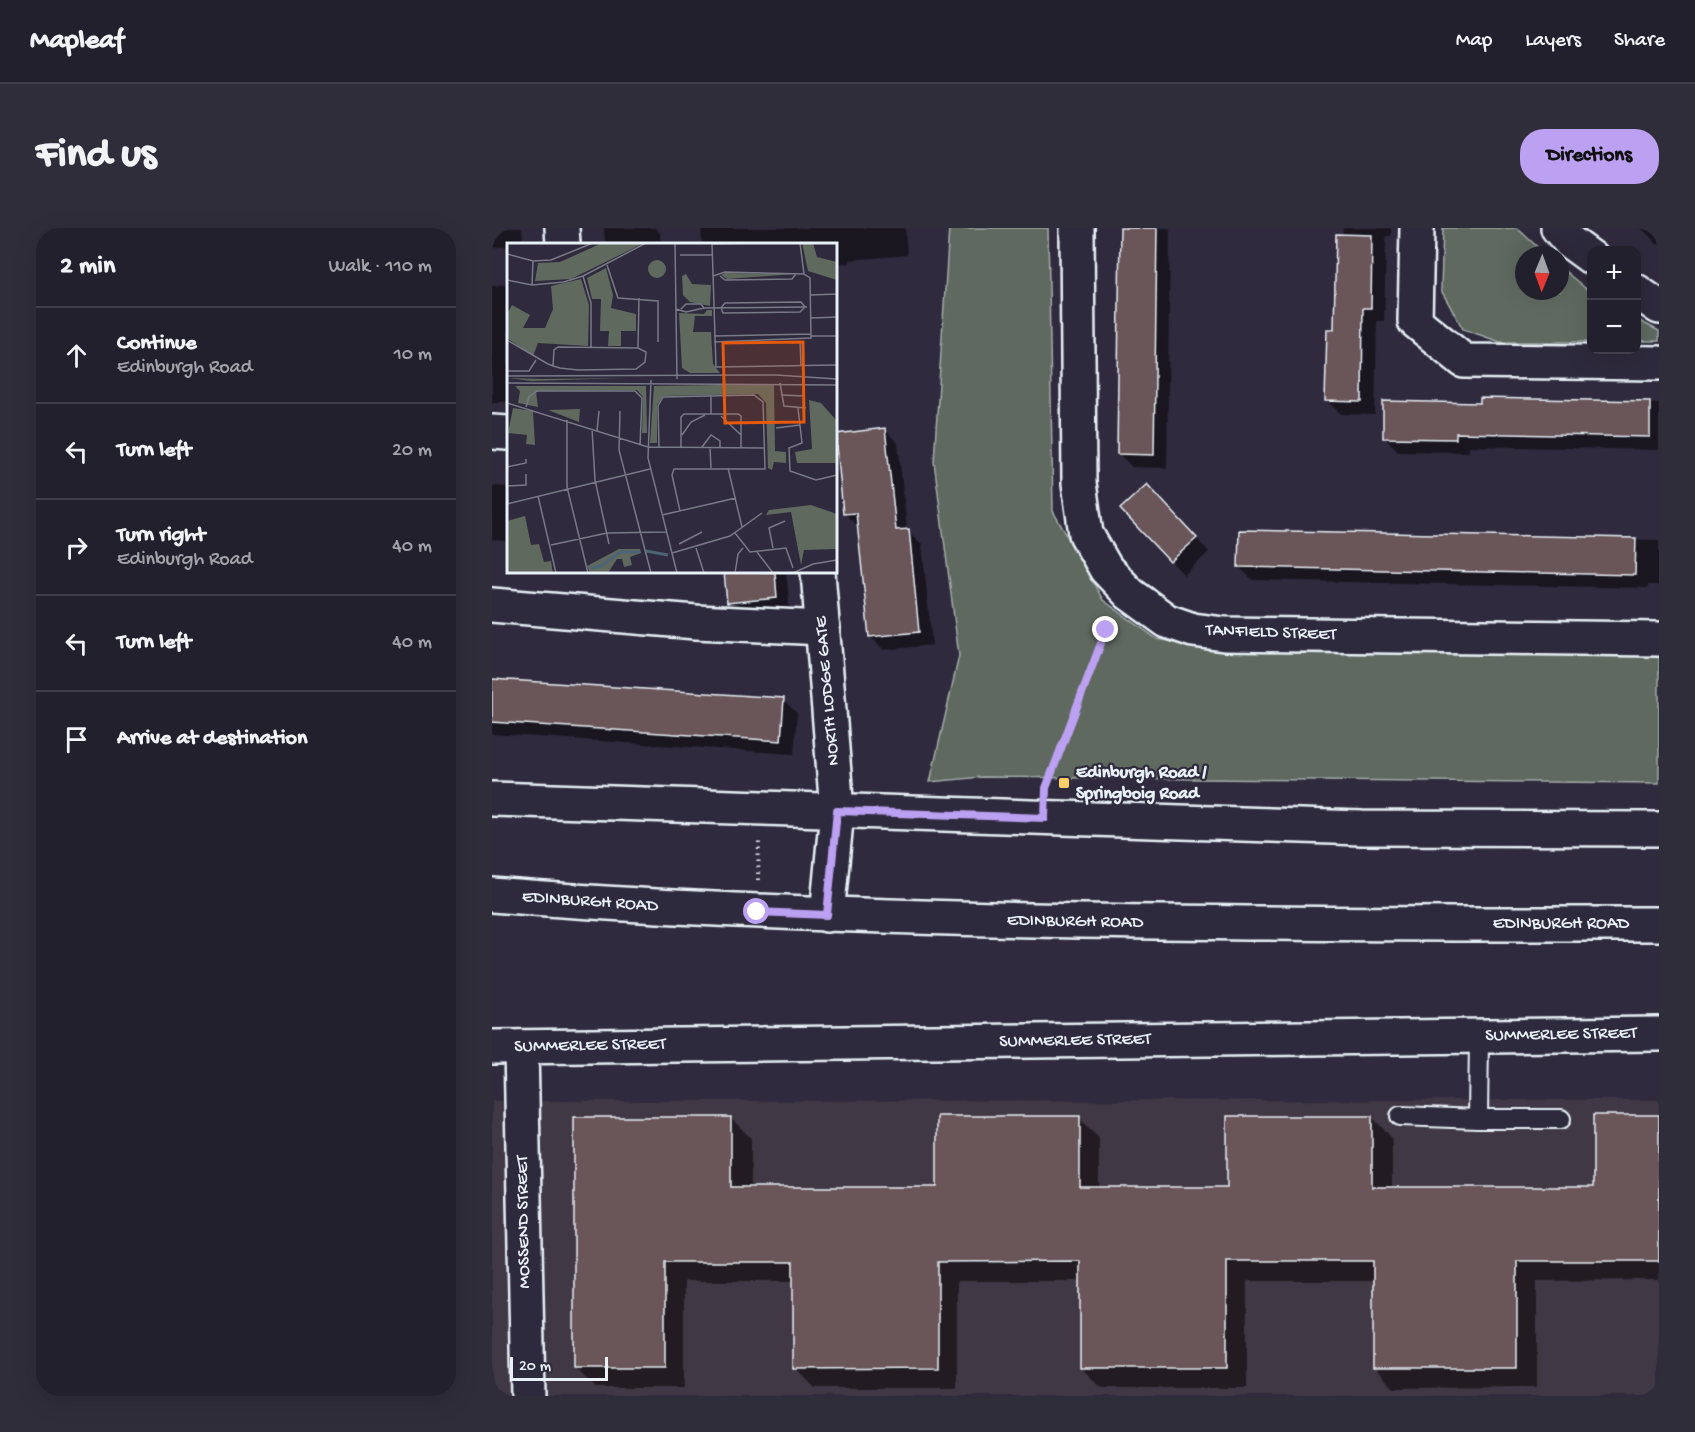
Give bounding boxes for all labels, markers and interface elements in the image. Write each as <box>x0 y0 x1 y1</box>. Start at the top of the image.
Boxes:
text: Mapleaf <box>30 25 124 58</box>
text: Map <box>1456 29 1492 54</box>
text: Layers <box>1525 29 1581 54</box>
text: Share <box>1614 29 1665 54</box>
button: Directions <box>1520 129 1659 184</box>
text: Find us <box>36 132 156 181</box>
inset map <box>507 243 837 573</box>
north arrow <box>1515 246 1569 300</box>
map controls <box>1587 246 1641 354</box>
button: + <box>1587 246 1641 300</box>
text: 2 min <box>60 252 115 283</box>
text: Walk · 110 m <box>328 256 432 279</box>
button: − <box>1587 300 1641 354</box>
text: Continue <box>117 331 197 357</box>
icon: ahead <box>60 339 93 372</box>
text: 10 m <box>394 344 432 367</box>
text: Edinburgh Road <box>117 357 253 380</box>
icon: left <box>60 435 93 468</box>
text: Turn left <box>117 438 191 464</box>
text: 20 m <box>392 440 432 463</box>
text: Turn right <box>117 523 205 549</box>
icon: right <box>60 531 93 564</box>
text: 40 m <box>392 536 432 559</box>
text: Edinburgh Road <box>117 549 253 572</box>
street label: NORTH LODGE GATE <box>811 615 845 766</box>
route end <box>1092 616 1118 642</box>
street label: TANFIELD STREET <box>1204 620 1338 646</box>
icon: left <box>60 627 93 660</box>
text: Turn left <box>117 630 191 656</box>
text: 40 m <box>392 632 432 655</box>
icon: arrive <box>60 723 93 756</box>
text: Arrive at destination <box>117 726 307 752</box>
place label: Edinburgh Road / Springboig Road <box>1076 763 1207 805</box>
marker: Edinburgh Road / Springboig Road <box>1057 776 1071 790</box>
street label: EDINBURGH ROAD <box>521 887 659 917</box>
route start <box>743 898 769 924</box>
street label: EDINBURGH ROAD <box>1007 910 1144 934</box>
street label: EDINBURGH ROAD <box>1493 914 1630 935</box>
street label: SUMMERLEE STREET <box>1485 1023 1638 1047</box>
street label: SUMMERLEE STREET <box>999 1029 1152 1053</box>
street label: SUMMERLEE STREET <box>514 1034 667 1058</box>
street label: MOSSEND STREET <box>512 1154 536 1289</box>
scale bar <box>510 1354 608 1382</box>
text: 20 m <box>519 1358 551 1377</box>

